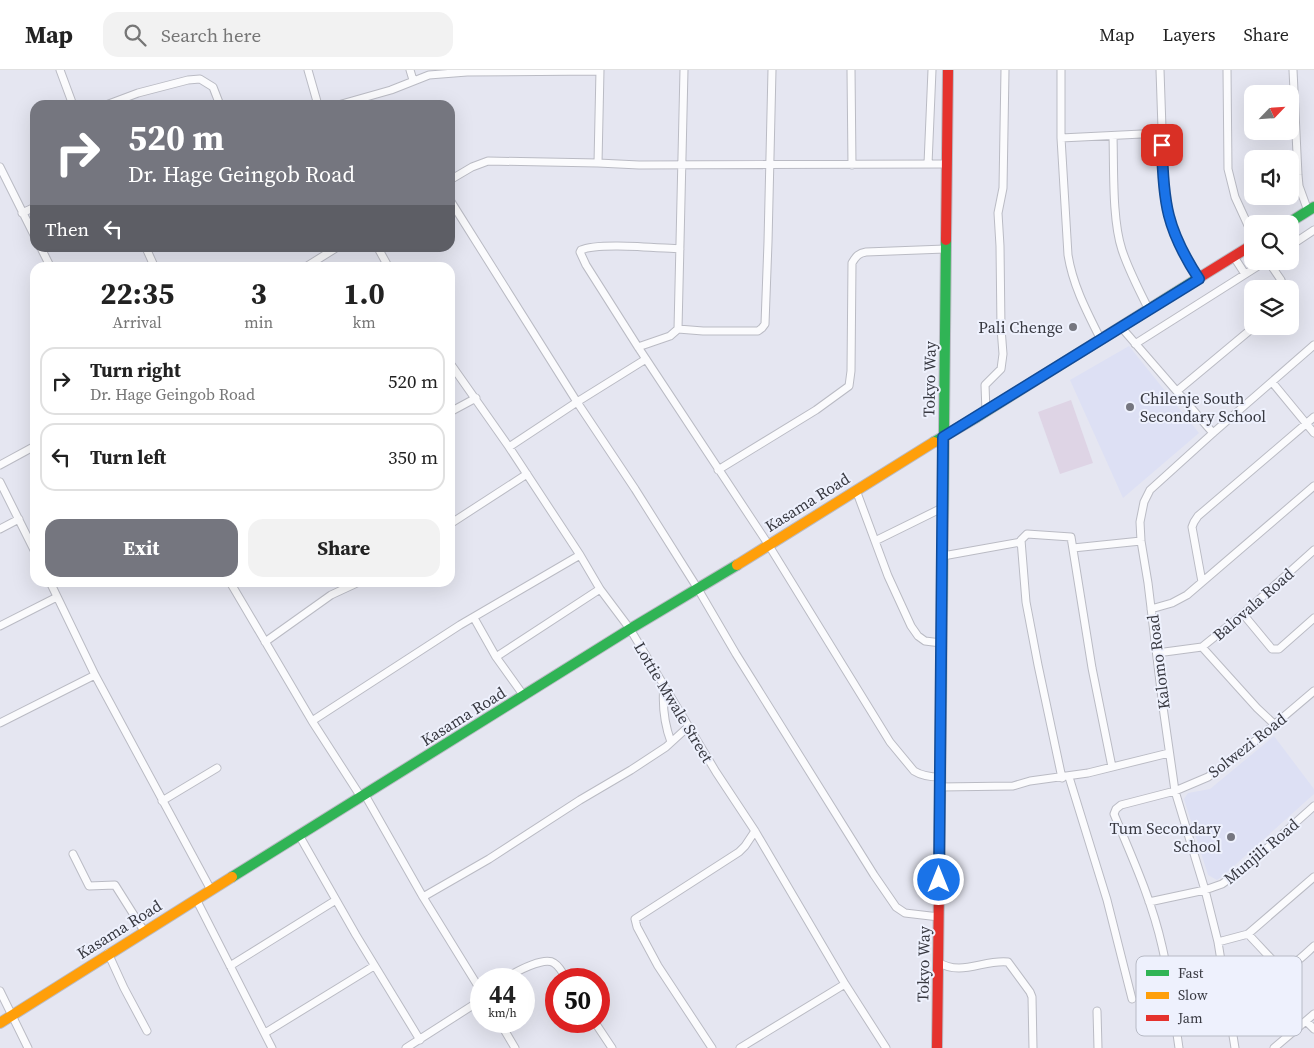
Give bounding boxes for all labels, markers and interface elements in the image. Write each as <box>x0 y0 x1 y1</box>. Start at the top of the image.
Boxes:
search box <box>103 12 453 57</box>
text: Map <box>25 18 73 51</box>
icon: search <box>121 21 149 49</box>
text: Search here <box>161 22 261 48</box>
text: Map <box>1099 22 1134 47</box>
text: Layers <box>1162 22 1215 47</box>
text: Share <box>1243 22 1289 47</box>
north arrow <box>1244 85 1299 140</box>
map controls <box>1244 85 1299 335</box>
text: 520 m <box>128 114 224 162</box>
icon: right <box>45 120 110 185</box>
pin <box>1141 124 1183 166</box>
icon: arrive <box>1148 131 1176 159</box>
button: sound <box>1244 150 1299 205</box>
text: Dr. Hage Geingob Road <box>128 159 355 189</box>
icon: left <box>99 215 127 243</box>
button: search <box>1244 215 1299 270</box>
text: Then <box>45 216 89 242</box>
text: 22:35 <box>100 273 174 314</box>
text: 3 <box>251 273 267 314</box>
text: 1.0 <box>343 273 385 314</box>
button: layers <box>1244 280 1299 335</box>
text: Arrival <box>112 311 162 333</box>
text: min <box>244 311 273 333</box>
text: km <box>352 311 376 333</box>
place label: Pali Chenge <box>978 316 1063 338</box>
marker: Pali Chenge <box>1067 321 1079 333</box>
street label: Tokyo Way <box>917 340 941 417</box>
text: Turn right <box>90 357 181 383</box>
icon: right <box>47 367 75 395</box>
text: 520 m <box>388 368 438 394</box>
text: Dr. Hage Geingob Road <box>90 383 255 405</box>
place label: Chilenje South Secondary School <box>1140 387 1266 427</box>
marker: Chilenje South Secondary School <box>1124 401 1136 413</box>
icon: left <box>47 443 75 471</box>
text: Turn left <box>90 444 166 470</box>
text: 350 m <box>388 444 438 470</box>
street label: Kasama Road <box>760 467 854 537</box>
button: Exit <box>45 519 238 577</box>
button: Share <box>248 519 440 577</box>
street label: Balovala Road <box>1208 563 1298 645</box>
street label: Kalomo Road <box>1141 613 1175 711</box>
street label: Lottie Mwale Street <box>629 637 719 767</box>
street label: Kasama Road <box>416 681 510 751</box>
street label: Solwezi Road <box>1203 708 1291 782</box>
street label: Munjili Road <box>1219 813 1303 889</box>
place label: Tum Secondary School <box>1109 817 1222 857</box>
marker: Tum Secondary School <box>1225 831 1237 843</box>
position arrow <box>912 853 964 905</box>
street label: Kasama Road <box>72 894 166 964</box>
street label: Tokyo Way <box>911 925 935 1002</box>
legend <box>1136 956 1302 1036</box>
text: Fast <box>1178 963 1204 983</box>
speed limit sign: 50 <box>545 968 610 1033</box>
text: 44 <box>489 977 516 1011</box>
text: Slow <box>1178 985 1208 1005</box>
text: km/h <box>488 1005 517 1021</box>
text: Jam <box>1177 1008 1203 1028</box>

